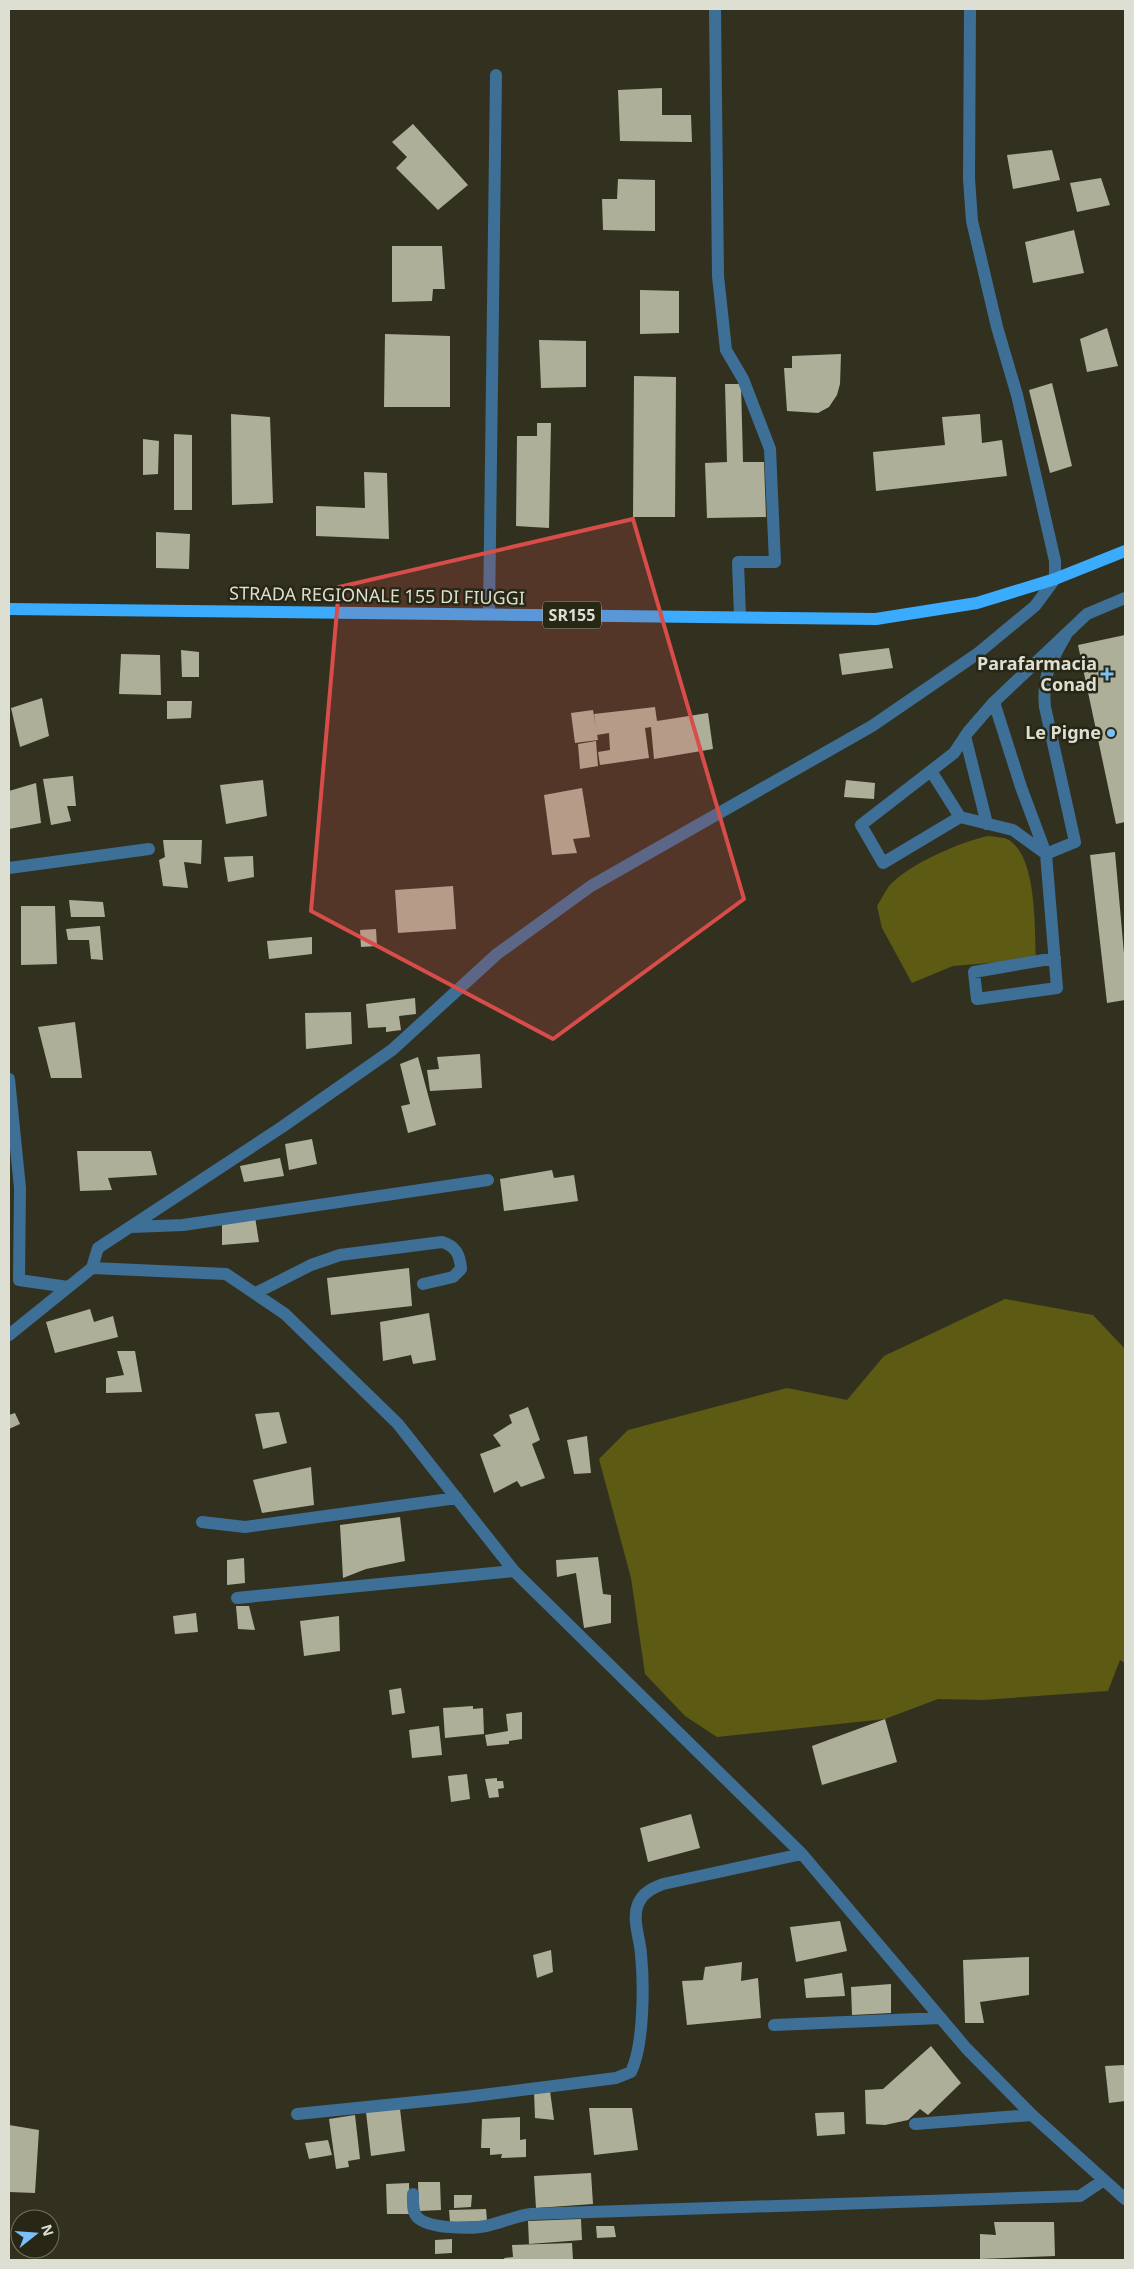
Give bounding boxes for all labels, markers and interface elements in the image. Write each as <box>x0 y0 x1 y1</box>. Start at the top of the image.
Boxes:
street label: STRADA REGIONALE 155 DI FIUGGI <box>229 580 525 610</box>
road number: SR155 <box>543 602 601 628</box>
place label: Parafarmacia Conad <box>977 651 1097 696</box>
marker: Parafarmacia Conad <box>1101 668 1113 680</box>
place label: Le Pigne <box>1025 720 1101 744</box>
marker: Le Pigne <box>1105 727 1117 739</box>
north arrow <box>10 2209 60 2259</box>
text: N <box>37 2222 59 2238</box>

